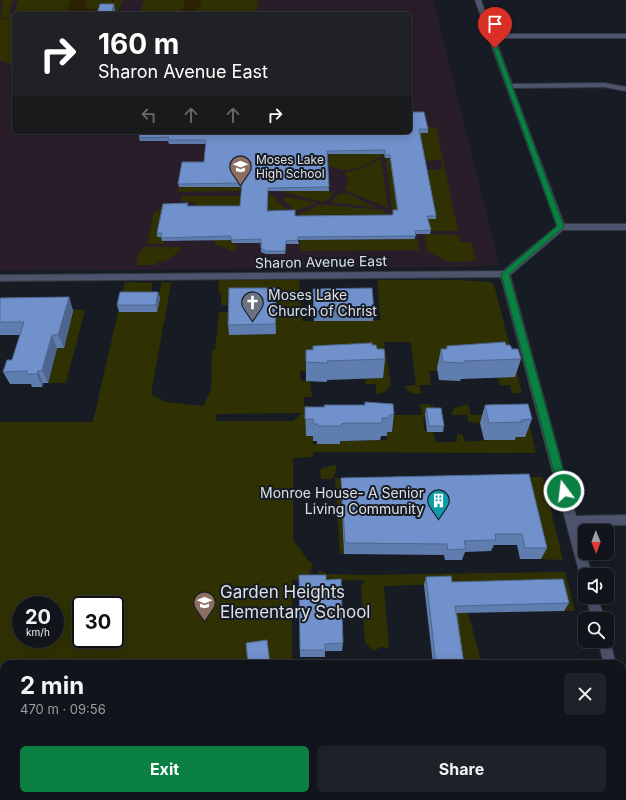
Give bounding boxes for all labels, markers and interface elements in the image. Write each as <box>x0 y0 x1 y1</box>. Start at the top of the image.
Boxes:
pin <box>478 7.0 512 48</box>
icon: arrive <box>484 13 506 35</box>
text: 160 m <box>98 27 179 61</box>
icon: right <box>32 28 84 80</box>
text: Sharon Avenue East <box>98 61 268 82</box>
icon: left <box>138 104 160 126</box>
icon: ahead <box>180 104 202 126</box>
icon: ahead <box>222 104 244 126</box>
icon: right <box>264 104 286 126</box>
place label: Moses Lake High School <box>256 152 325 181</box>
school or university icon: Moses Lake High School <box>227 154 253 187</box>
street label: Sharon Avenue East <box>255 252 388 271</box>
place label: Moses Lake Church of Christ <box>268 286 377 319</box>
church icon: Moses Lake Church of Christ <box>240 290 266 323</box>
position arrow <box>543 470 585 512</box>
place label: Monroe House- A Senior Living Community <box>260 484 424 517</box>
building icon: Monroe House- A Senior Living Community <box>426 488 452 521</box>
north arrow <box>578 524 614 560</box>
map controls <box>578 524 614 648</box>
button: sound <box>578 568 614 604</box>
place label: Garden Heights Elementary School <box>220 582 370 622</box>
school or university icon: Garden Heights Elementary School <box>191 589 217 622</box>
speed limit sign: 30 <box>72 596 124 648</box>
text: 20 <box>25 605 51 629</box>
button: search <box>578 612 614 648</box>
text: km/h <box>26 626 50 638</box>
text: 2 min <box>20 671 84 700</box>
button: close <box>564 673 606 715</box>
text: 470 m · 09:56 <box>20 701 106 717</box>
button: Exit <box>20 746 309 792</box>
button: Share <box>317 746 606 792</box>

